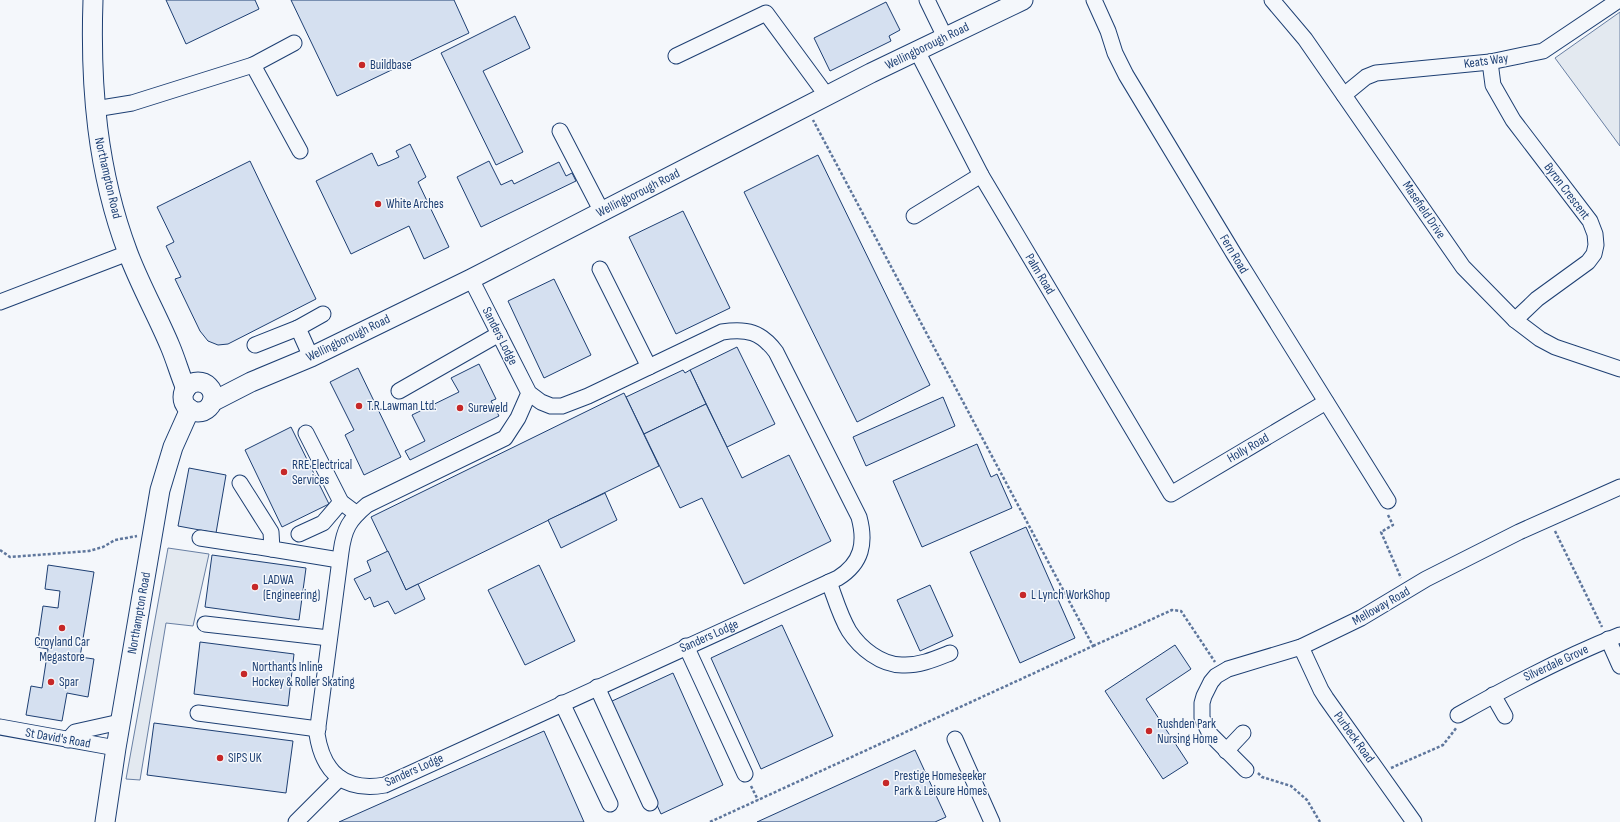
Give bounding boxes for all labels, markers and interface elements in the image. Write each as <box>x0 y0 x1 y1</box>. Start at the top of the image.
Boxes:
street label: Wellingborough Road <box>882 19 972 73</box>
street label: Keats Way <box>1463 50 1509 72</box>
place label: Buildbase <box>370 57 412 73</box>
marker: Buildbase <box>357 60 367 70</box>
street label: Northampton Road <box>91 136 125 220</box>
street label: Byron Crescent <box>1540 159 1594 223</box>
street label: Wellingborough Road <box>594 165 682 221</box>
street label: Masefield Drive <box>1399 178 1449 242</box>
place label: White Arches <box>386 196 444 212</box>
marker: White Arches <box>373 199 383 209</box>
street label: Fern Road <box>1216 231 1252 277</box>
street label: Palm Road <box>1022 251 1058 297</box>
street label: Sanders Lodge <box>479 304 521 368</box>
street label: Wellingborough Road <box>303 311 393 365</box>
place label: T.R.Lawman Ltd. <box>367 398 437 414</box>
place label: Sureweld <box>468 400 508 416</box>
marker: T.R.Lawman Ltd. <box>354 401 364 411</box>
marker: Sureweld <box>455 403 465 413</box>
street label: Holly Road <box>1224 430 1272 466</box>
place label: RRE Electrical Services <box>292 457 352 488</box>
marker: RRE Electrical Services <box>279 467 289 477</box>
street label: Northampton Road <box>124 571 154 655</box>
place label: LADWA (Engineering) <box>263 572 321 603</box>
marker: LADWA (Engineering) <box>250 582 260 592</box>
street label: Melloway Road <box>1349 583 1413 629</box>
place label: L Lynch WorkShop <box>1031 587 1110 603</box>
marker: L Lynch WorkShop <box>1018 590 1028 600</box>
street label: Sanders Lodge <box>677 616 741 656</box>
marker: Croyland Car Megastore <box>57 623 67 633</box>
place label: Croyland Car Megastore <box>34 634 90 665</box>
street label: Silverdale Grove <box>1521 641 1591 685</box>
place label: Northants Inline Hockey & Roller Skating <box>252 659 355 690</box>
marker: Northants Inline Hockey & Roller Skating <box>239 669 249 679</box>
place label: Spar <box>59 674 79 690</box>
marker: Spar <box>46 677 56 687</box>
street label: Purbeck Road <box>1330 708 1378 766</box>
place label: Rushden Park Nursing Home <box>1157 716 1218 747</box>
street label: St David's Road <box>24 724 92 752</box>
marker: Rushden Park Nursing Home <box>1144 726 1154 736</box>
place label: SIPS UK <box>228 750 262 766</box>
street label: Sanders Lodge <box>382 750 446 790</box>
marker: SIPS UK <box>215 753 225 763</box>
place label: Prestige Homeseeker Park & Leisure Homes <box>894 768 988 799</box>
marker: Prestige Homeseeker Park & Leisure Homes <box>881 778 891 788</box>

